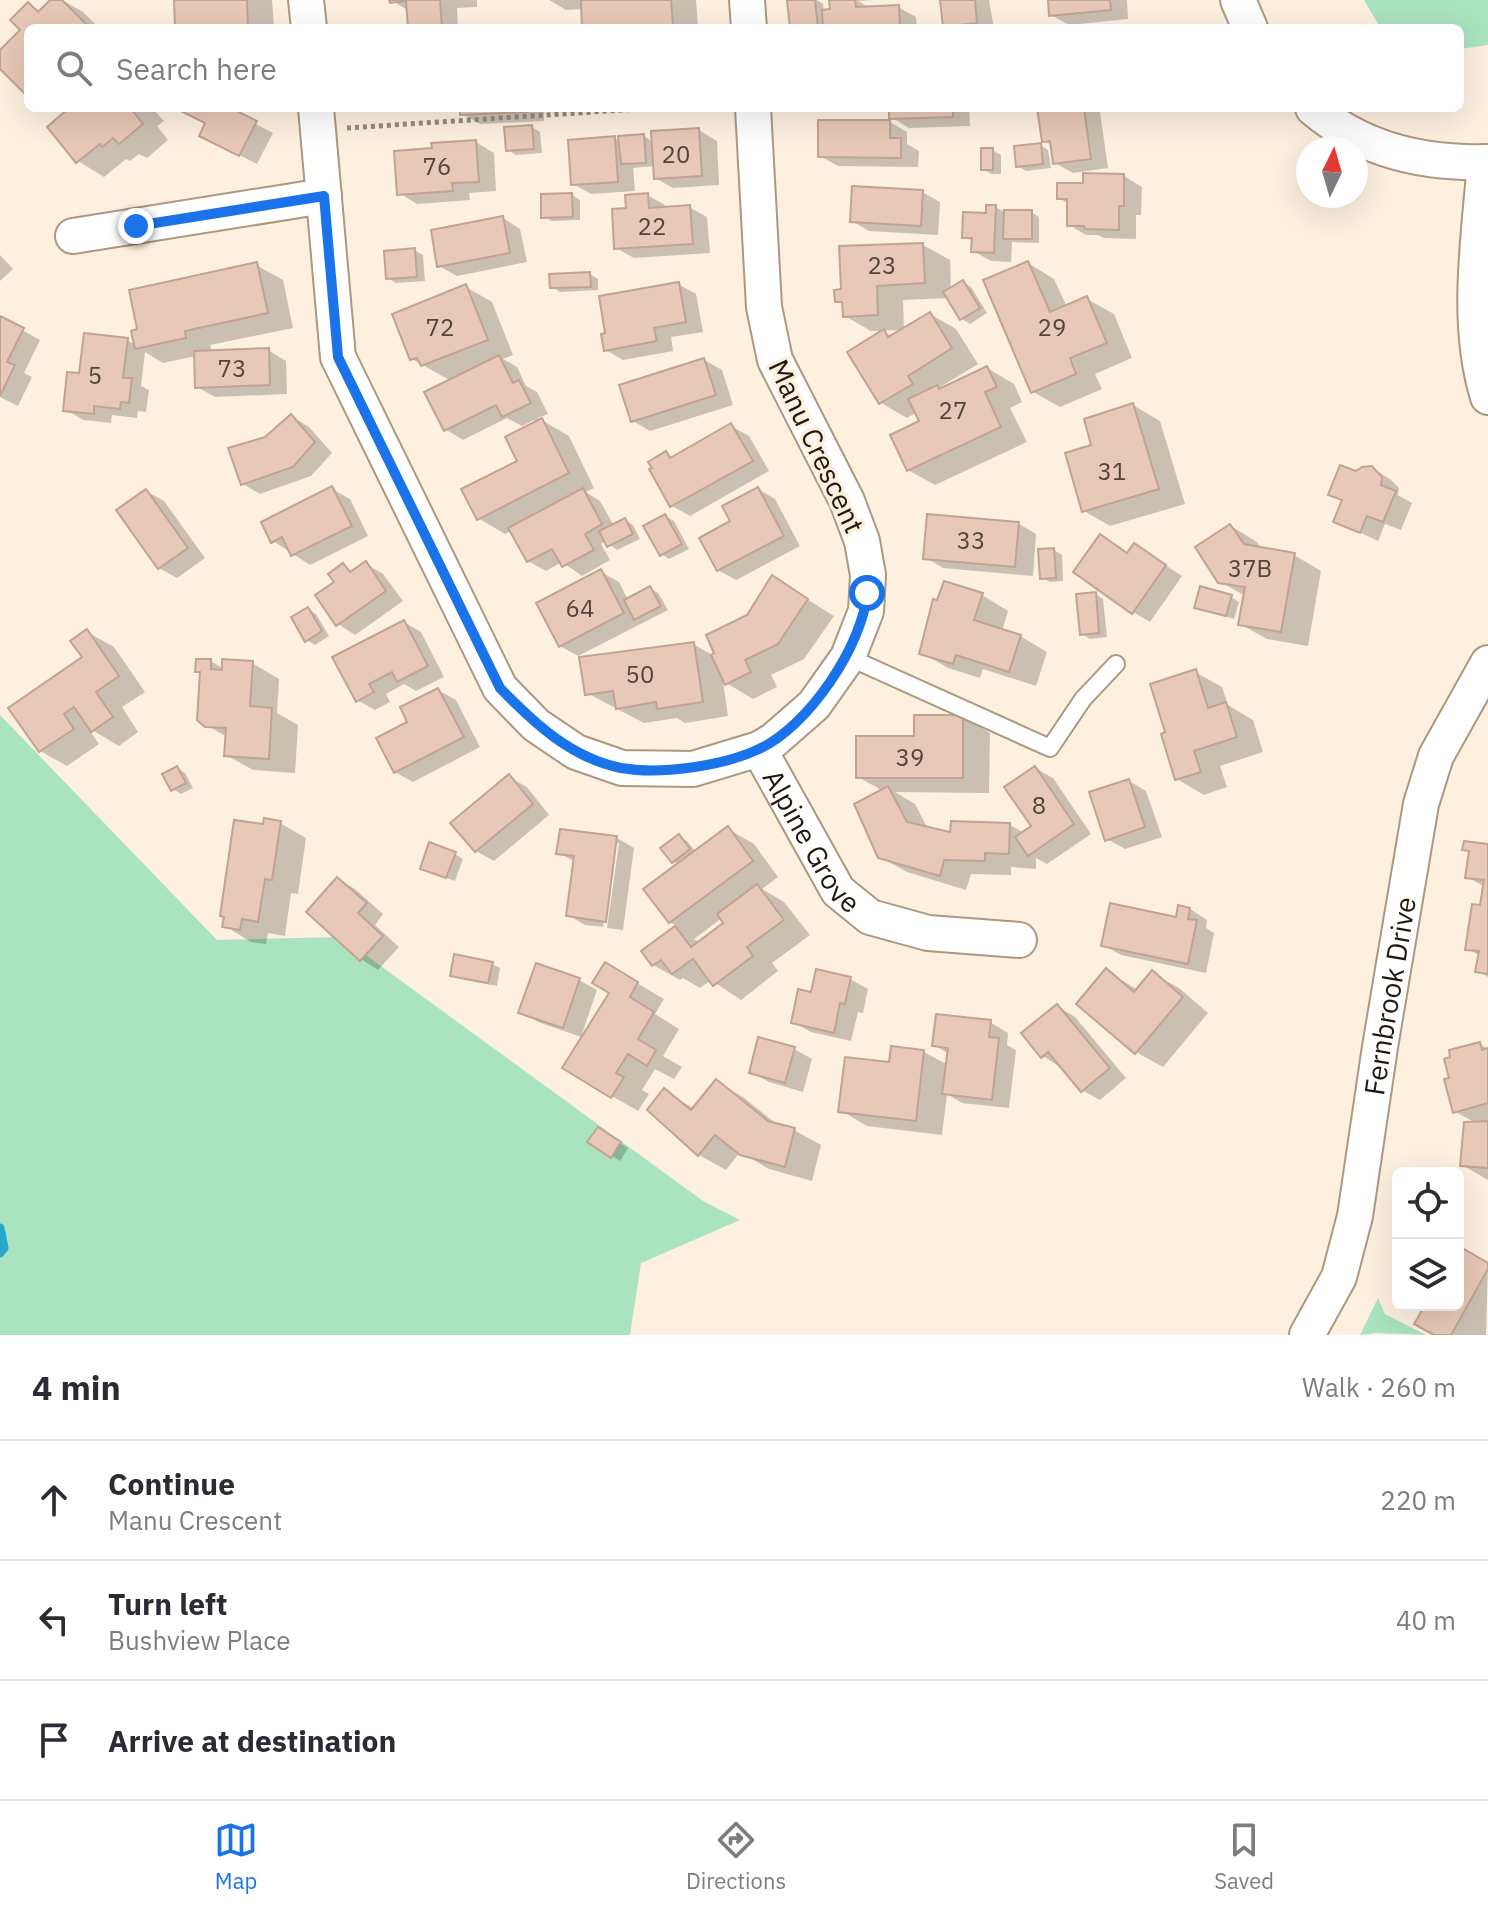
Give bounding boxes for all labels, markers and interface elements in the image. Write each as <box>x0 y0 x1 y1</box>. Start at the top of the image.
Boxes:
search box <box>24 24 1464 112</box>
icon: search <box>52 46 96 90</box>
text: Search here <box>116 49 277 88</box>
north arrow <box>1296 136 1368 208</box>
house number: 20 <box>662 138 690 170</box>
house number: 76 <box>423 150 451 182</box>
route end <box>118 208 154 244</box>
house number: 22 <box>638 210 666 242</box>
house number: 23 <box>868 249 896 281</box>
house number: 72 <box>426 311 454 343</box>
house number: 29 <box>1038 311 1066 343</box>
house number: 73 <box>218 352 246 384</box>
street label: Manu Crescent <box>761 353 873 539</box>
house number: 5 <box>88 359 102 391</box>
house number: 27 <box>939 394 967 426</box>
house number: 31 <box>1098 455 1126 487</box>
house number: 33 <box>957 524 985 556</box>
house number: 37B <box>1228 552 1272 584</box>
route start <box>849 575 885 611</box>
house number: 64 <box>566 592 594 624</box>
house number: 50 <box>626 658 654 690</box>
house number: 39 <box>896 741 924 773</box>
street label: Alpine Grove <box>755 762 868 920</box>
house number: 8 <box>1032 789 1046 821</box>
street label: Fernbrook Drive <box>1355 894 1424 1098</box>
map controls <box>1392 1167 1464 1311</box>
button: locate <box>1392 1167 1464 1239</box>
button: layers <box>1392 1239 1464 1311</box>
text: 4 min <box>32 1365 121 1409</box>
text: Walk · 260 m <box>1302 1370 1456 1404</box>
text: Continue <box>108 1464 235 1503</box>
icon: ahead <box>32 1478 76 1522</box>
text: 220 m <box>1380 1483 1456 1517</box>
text: Manu Crescent <box>108 1503 282 1537</box>
text: Turn left <box>108 1584 227 1623</box>
icon: left <box>32 1598 76 1642</box>
text: 40 m <box>1396 1603 1456 1637</box>
text: Bushview Place <box>108 1623 290 1657</box>
icon: arrive <box>32 1718 76 1762</box>
text: Arrive at destination <box>108 1721 396 1760</box>
tab: Map <box>214 1818 258 1895</box>
tab: Directions <box>686 1818 786 1895</box>
tab: Saved <box>1214 1818 1274 1895</box>

